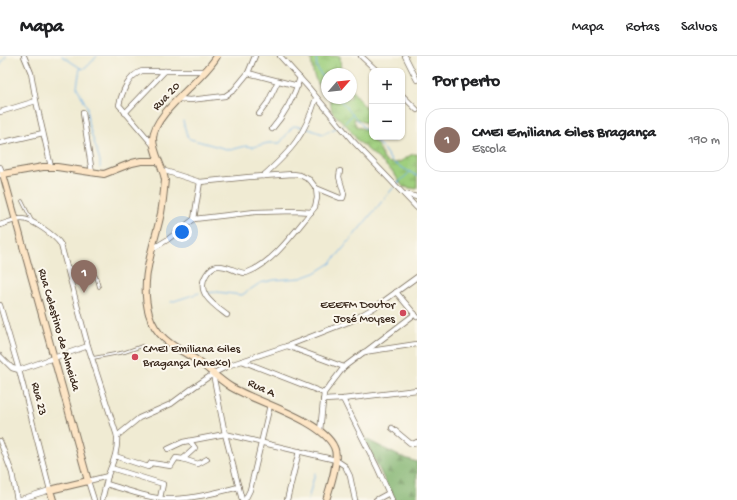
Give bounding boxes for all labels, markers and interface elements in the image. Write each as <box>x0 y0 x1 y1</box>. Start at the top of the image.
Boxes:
text: Mapa <box>20 16 64 39</box>
text: Mapa <box>572 19 604 36</box>
text: Rotas <box>626 19 659 36</box>
text: Salvos <box>681 19 717 36</box>
north arrow <box>321 68 357 104</box>
map controls <box>369 68 405 140</box>
button: + <box>369 68 405 104</box>
text: Por perto <box>433 72 500 92</box>
street label: Rua 20 <box>150 80 184 114</box>
button: − <box>369 104 405 140</box>
text: CMEI Emiliana Giles Bragança <box>472 124 656 142</box>
text: 1 <box>444 133 450 148</box>
text: 190 m <box>689 133 720 148</box>
text: Escola <box>472 142 506 157</box>
your location <box>172 222 192 242</box>
pin: 1 <box>71 260 97 293</box>
street label: Rua Celestino de Almeida <box>34 267 82 393</box>
place label: EEEFM Doutor José Moyses <box>320 299 397 327</box>
marker: EEEFM Doutor José Moyses <box>398 308 408 318</box>
place label: CMEI Emiliana Giles Bragança (Anexo) <box>142 343 241 371</box>
marker: CMEI Emiliana Giles Bragança (Anexo) <box>130 352 140 362</box>
street label: Rua A <box>245 377 278 402</box>
street label: Rua 23 <box>27 381 49 417</box>

